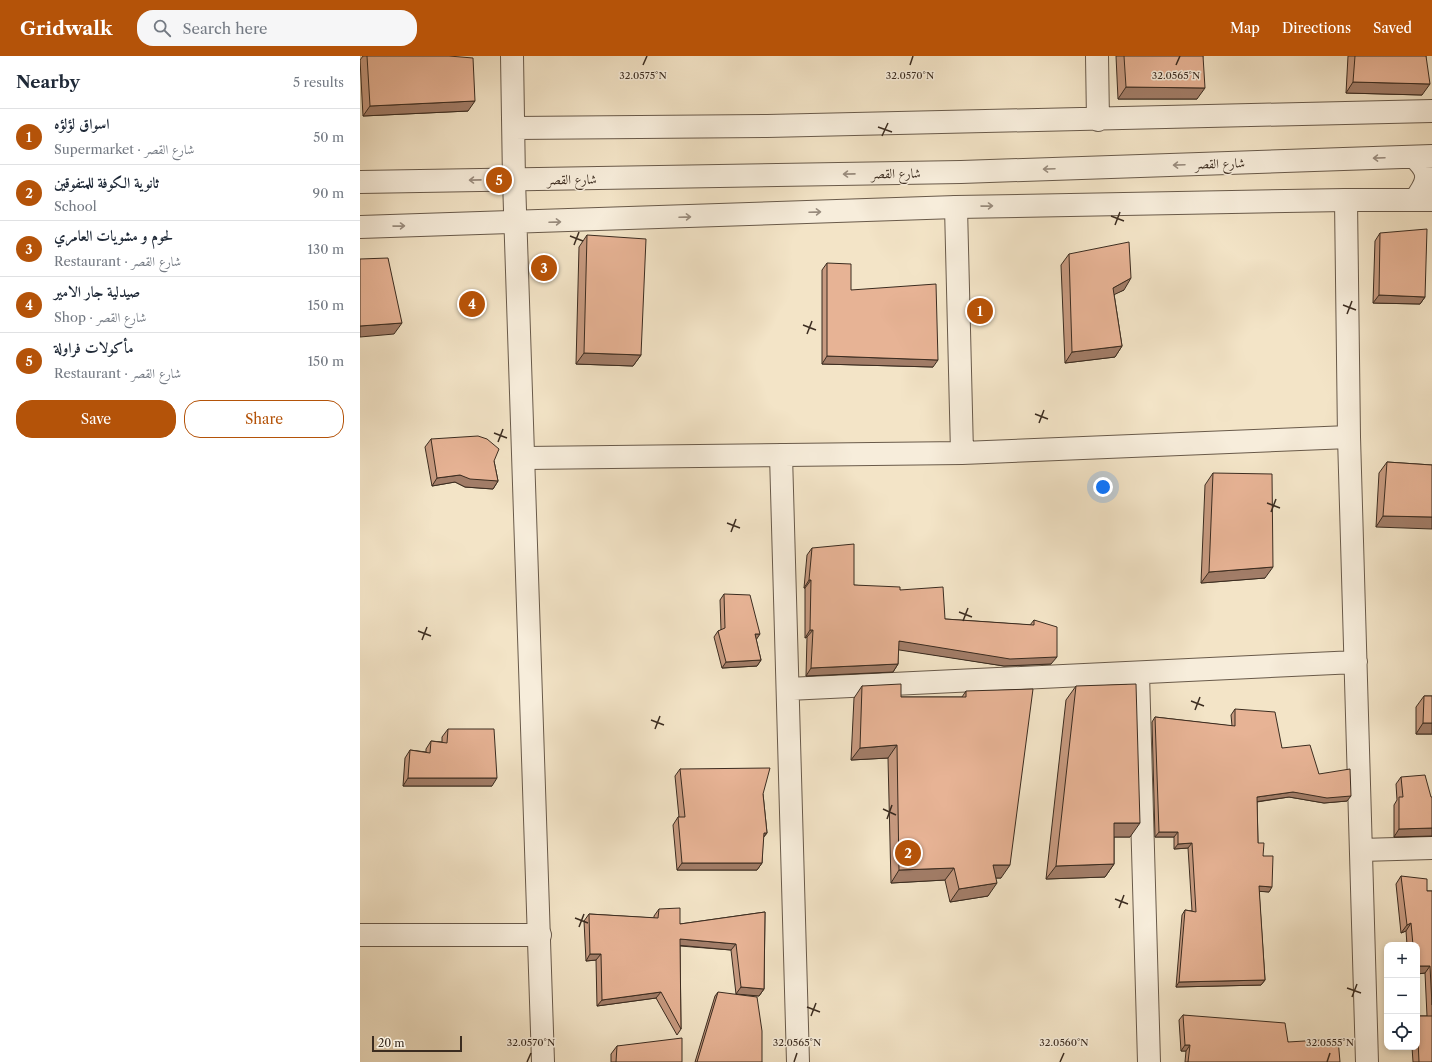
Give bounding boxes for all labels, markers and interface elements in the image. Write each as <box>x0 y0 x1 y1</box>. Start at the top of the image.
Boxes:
search box <box>137 10 417 46</box>
text: Gridwalk <box>20 17 113 40</box>
icon: search <box>151 17 173 39</box>
text: Search here <box>183 19 268 38</box>
text: Map <box>1230 19 1260 37</box>
text: Directions <box>1282 19 1351 37</box>
text: Saved <box>1373 19 1412 37</box>
text: 32.0575°N <box>619 69 667 82</box>
text: 32.0570°N <box>886 69 934 82</box>
text: 32.0565°N <box>1152 69 1200 82</box>
text: Nearby <box>16 72 80 92</box>
text: 5 results <box>293 74 344 90</box>
text: اسواق لؤلؤه <box>54 114 109 133</box>
text: 1 <box>26 129 32 145</box>
text: 50 m <box>313 129 344 145</box>
text: Supermarket · شارع القصر <box>54 141 194 157</box>
street label: شارع القصر <box>1193 154 1245 176</box>
one-way arrow <box>1373 154 1386 162</box>
one-way arrow <box>1173 161 1186 169</box>
pin: 5 <box>486 165 512 195</box>
street label: شارع القصر <box>869 165 921 185</box>
one-way arrow <box>1043 166 1056 173</box>
one-way arrow <box>843 170 856 178</box>
street label: شارع القصر <box>545 171 597 191</box>
text: ثانوية الكوفة للمتفوقين <box>54 173 159 192</box>
one-way arrow <box>469 176 482 184</box>
text: 2 <box>25 185 33 201</box>
text: 90 m <box>313 185 344 201</box>
text: School <box>54 198 97 214</box>
one-way arrow <box>980 203 993 210</box>
one-way arrow <box>808 209 821 216</box>
one-way arrow <box>678 213 691 221</box>
one-way arrow <box>548 218 561 226</box>
one-way arrow <box>392 223 405 230</box>
text: لحوم و مشويات العامري <box>54 226 173 245</box>
text: 3 <box>25 241 33 257</box>
text: 130 m <box>308 241 344 257</box>
text: Restaurant · شارع القصر <box>54 253 181 269</box>
pin: 3 <box>531 253 557 283</box>
text: صيدلية جار الامير <box>54 282 140 301</box>
pin: 4 <box>459 289 485 319</box>
pin: 1 <box>967 296 993 326</box>
text: 4 <box>25 297 33 313</box>
text: 150 m <box>308 297 344 313</box>
text: Shop · شارع القصر <box>54 309 146 325</box>
text: مأكولات فراولة <box>54 338 134 357</box>
text: 5 <box>25 353 33 369</box>
text: 150 m <box>308 353 344 369</box>
text: Restaurant · شارع القصر <box>54 365 181 381</box>
button: Save <box>16 400 176 438</box>
button: Share <box>184 400 344 438</box>
your location <box>1093 477 1113 497</box>
pin: 2 <box>895 838 921 868</box>
map controls <box>1384 942 1420 1050</box>
button: + <box>1384 942 1420 978</box>
button: − <box>1384 978 1420 1014</box>
button: locate <box>1384 1014 1420 1050</box>
scale bar <box>372 1034 462 1053</box>
text: 20 m <box>378 1036 404 1050</box>
text: 32.0570°N <box>507 1036 555 1049</box>
text: 32.0565°N <box>773 1036 821 1049</box>
text: 32.0560°N <box>1039 1036 1089 1049</box>
text: 32.0555°N <box>1306 1036 1354 1049</box>

